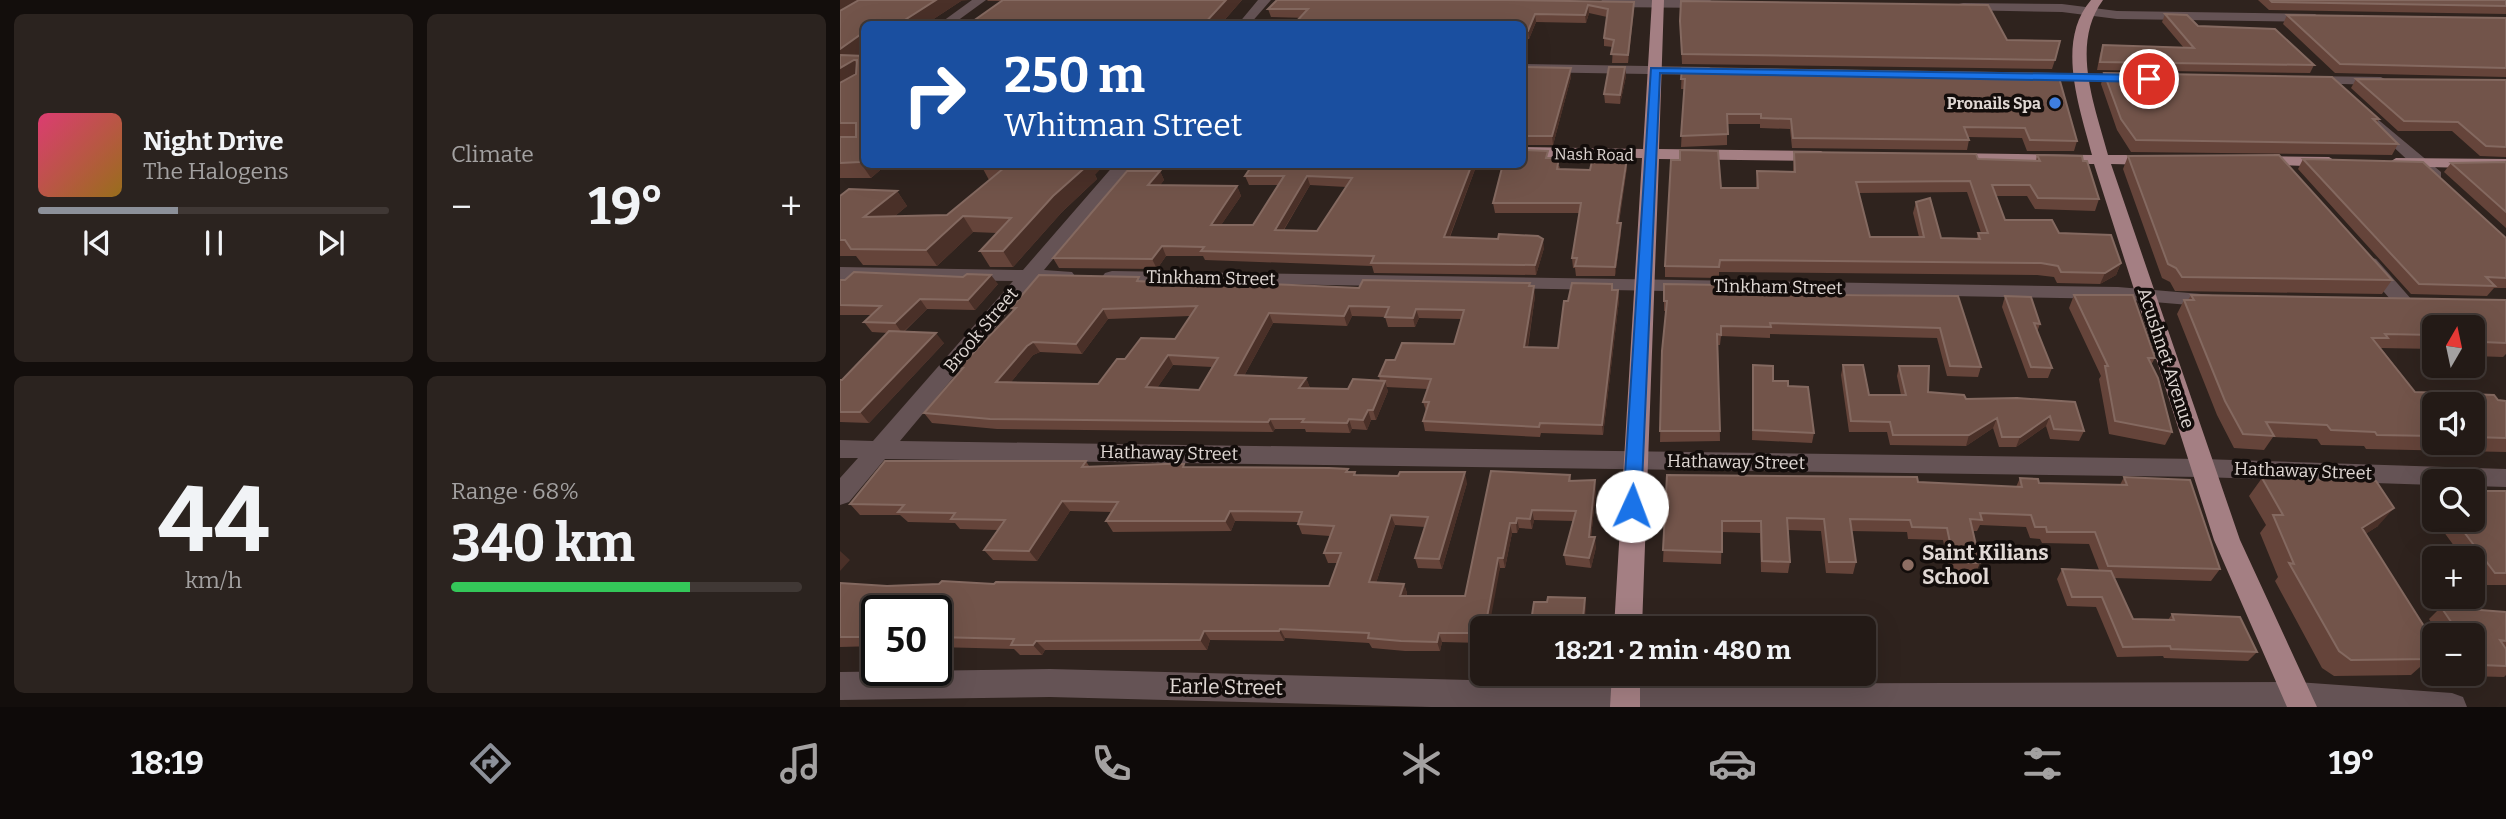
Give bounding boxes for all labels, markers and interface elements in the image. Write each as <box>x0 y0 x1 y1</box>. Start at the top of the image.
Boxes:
text: 250 m <box>1004 46 1145 105</box>
icon: right <box>889 49 980 140</box>
pin <box>2119 49 2179 109</box>
icon: arrive <box>2130 60 2168 98</box>
place label: Pronails Spa <box>1947 94 2041 113</box>
marker: Pronails Spa <box>2047 95 2063 111</box>
text: Whitman Street <box>1004 106 1242 144</box>
text: Night Drive <box>143 126 284 157</box>
text: Climate <box>451 140 534 168</box>
street label: Nash Road <box>1554 144 1634 165</box>
text: The Halogens <box>143 157 289 185</box>
text: 19° <box>588 175 664 238</box>
text: − <box>451 184 472 230</box>
text: + <box>780 184 802 230</box>
icon: previous <box>78 224 116 262</box>
icon: pause <box>195 224 233 262</box>
icon: next <box>312 224 350 262</box>
street label: Tinkham Street <box>1146 266 1276 290</box>
street label: Tinkham Street <box>1713 275 1843 299</box>
street label: Brook Street <box>939 283 1023 377</box>
street label: Acushnet Avenue <box>2133 285 2199 431</box>
north arrow <box>2422 315 2485 378</box>
map controls <box>2422 315 2485 686</box>
button: sound <box>2422 392 2485 455</box>
street label: Hathaway Street <box>1100 441 1239 465</box>
street label: Hathaway Street <box>1667 450 1806 474</box>
street label: Hathaway Street <box>2234 458 2373 484</box>
text: 44 <box>158 466 269 575</box>
position arrow <box>1595 469 1669 543</box>
button: search <box>2422 469 2485 532</box>
text: Range · 68% <box>451 477 579 505</box>
text: 340 km <box>451 512 635 575</box>
place label: Saint Kilians School <box>1922 540 2049 590</box>
button: + <box>2422 546 2485 609</box>
marker: Saint Kilians School <box>1900 557 1916 573</box>
text: km/h <box>185 566 242 594</box>
speed limit sign: 50 <box>861 595 952 686</box>
button: − <box>2422 623 2485 686</box>
text: 18:21 · 2 min · 480 m <box>1555 635 1791 666</box>
street label: Earle Street <box>1169 673 1284 701</box>
icon: directions <box>466 739 515 788</box>
icon: music <box>776 739 825 788</box>
icon: phone <box>1087 739 1136 788</box>
icon: climate <box>1397 739 1446 788</box>
icon: car <box>1708 739 1757 788</box>
icon: filters <box>2018 739 2067 788</box>
text: 18:19 <box>131 744 204 782</box>
text: 19° <box>2329 744 2375 782</box>

